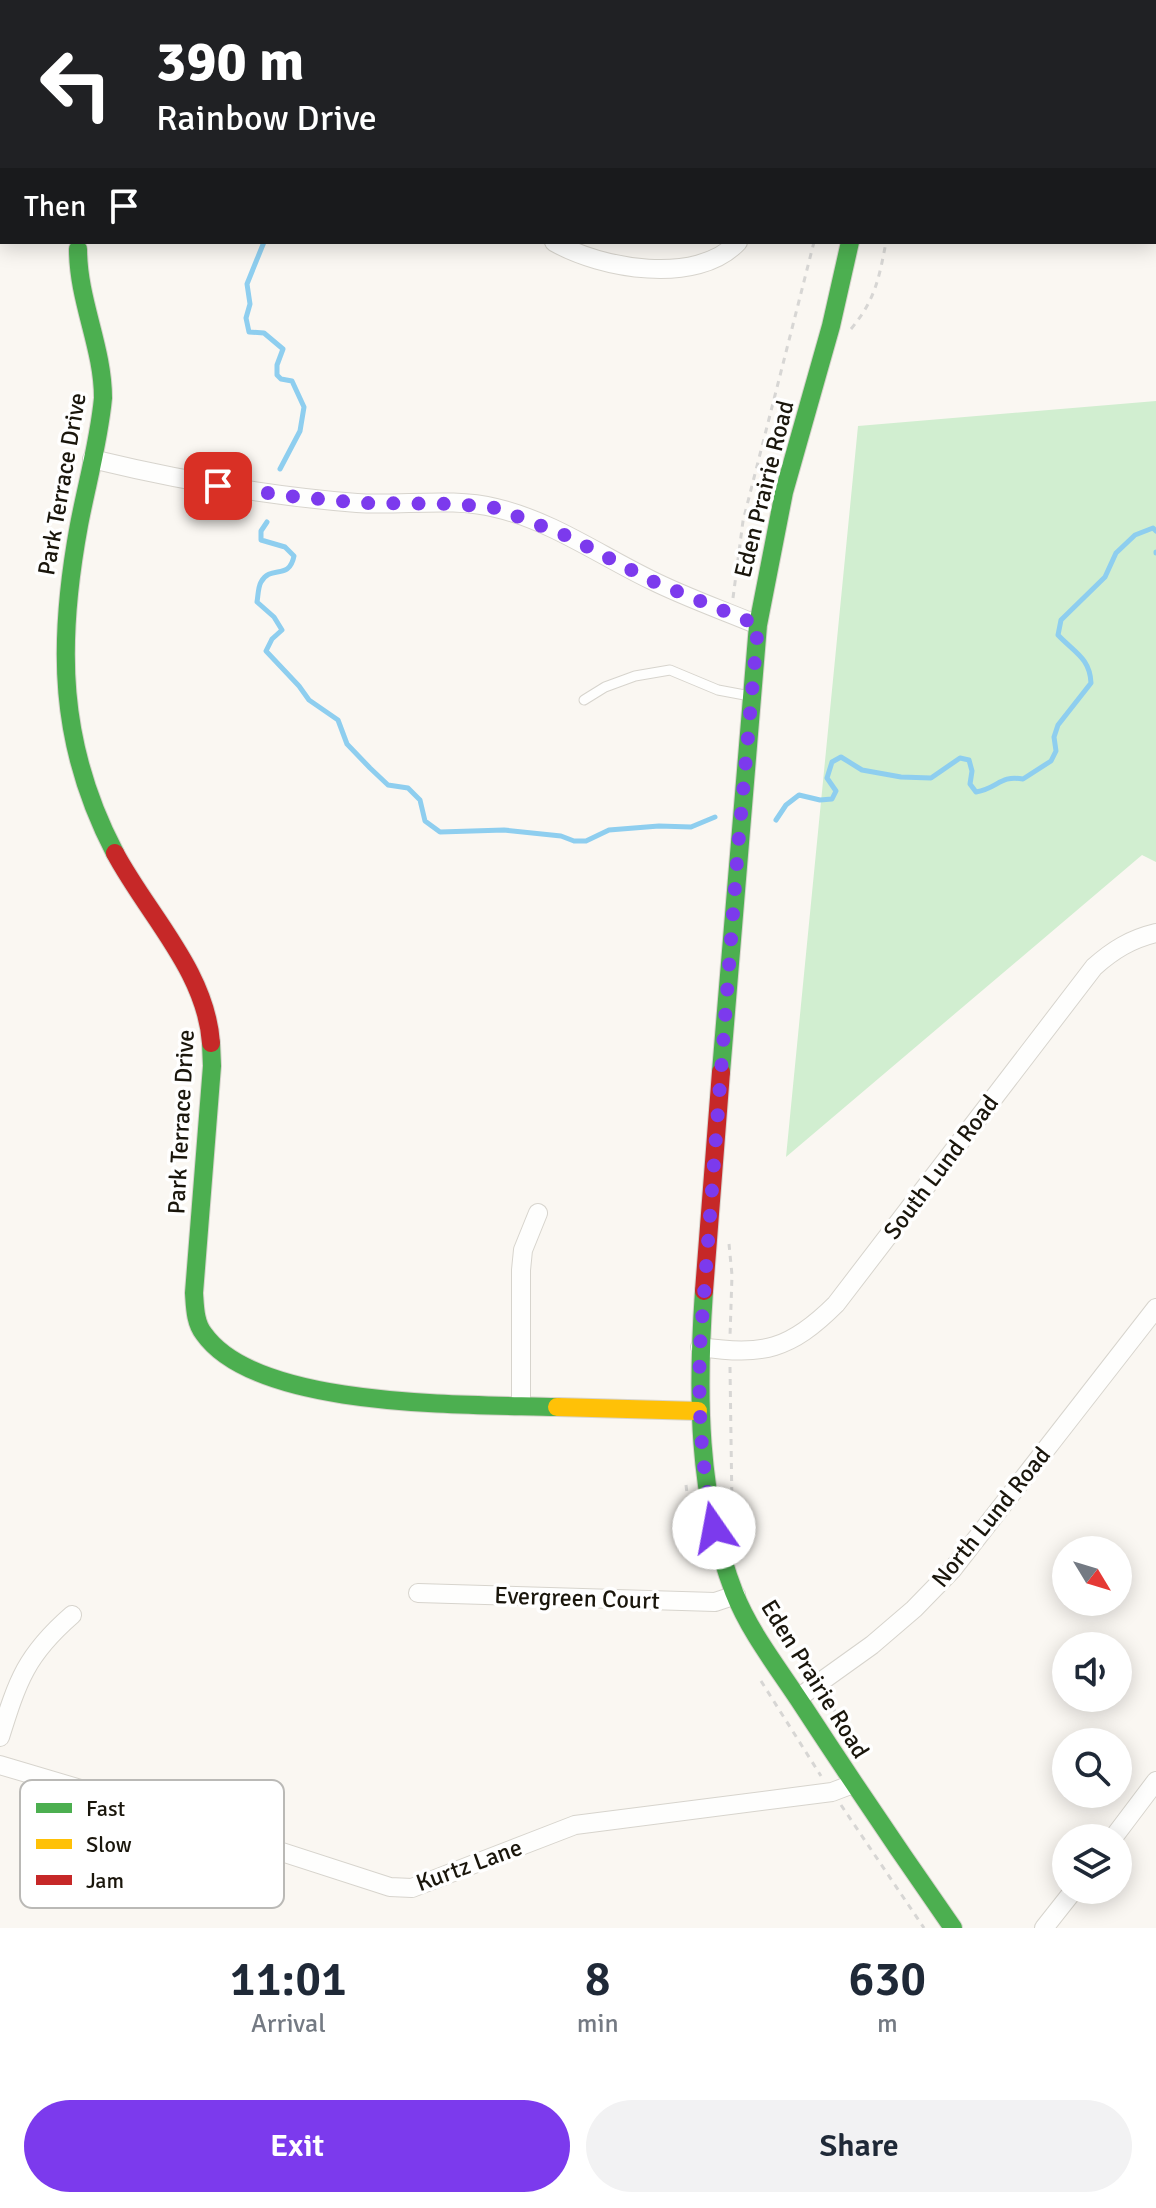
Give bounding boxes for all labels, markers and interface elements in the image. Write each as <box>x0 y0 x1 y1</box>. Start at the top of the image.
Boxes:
text: 390 m <box>156 27 304 96</box>
icon: left <box>24 32 128 136</box>
text: Rainbow Drive <box>156 96 377 141</box>
icon: arrive <box>102 184 146 228</box>
text: Then <box>24 188 86 225</box>
street label: Park Terrace Drive <box>31 390 93 578</box>
street label: Eden Prairie Road <box>727 397 801 581</box>
pin <box>184 452 252 520</box>
icon: arrive <box>196 464 240 508</box>
street label: Park Terrace Drive <box>161 1029 201 1215</box>
street label: South Lund Road <box>877 1089 1005 1245</box>
street label: North Lund Road <box>925 1441 1057 1593</box>
position arrow <box>672 1486 756 1570</box>
north arrow <box>1052 1536 1132 1616</box>
map controls <box>1052 1536 1132 1904</box>
street label: Evergreen Court <box>494 1580 660 1616</box>
street label: Eden Prairie Road <box>754 1594 876 1764</box>
button: sound <box>1052 1632 1132 1712</box>
button: search <box>1052 1728 1132 1808</box>
legend <box>20 1780 284 1908</box>
text: Fast <box>86 1795 126 1822</box>
button: layers <box>1052 1824 1132 1904</box>
text: Slow <box>86 1831 132 1858</box>
street label: Kurtz Lane <box>412 1832 526 1898</box>
text: Jam <box>86 1867 124 1894</box>
text: 11:01 <box>230 1950 347 2009</box>
text: 8 <box>585 1950 611 2009</box>
text: 630 <box>848 1950 926 2009</box>
text: Arrival <box>251 2008 326 2040</box>
text: min <box>577 2008 619 2040</box>
text: m <box>877 2008 898 2040</box>
button: Exit <box>24 2100 570 2192</box>
button: Share <box>586 2100 1132 2192</box>

